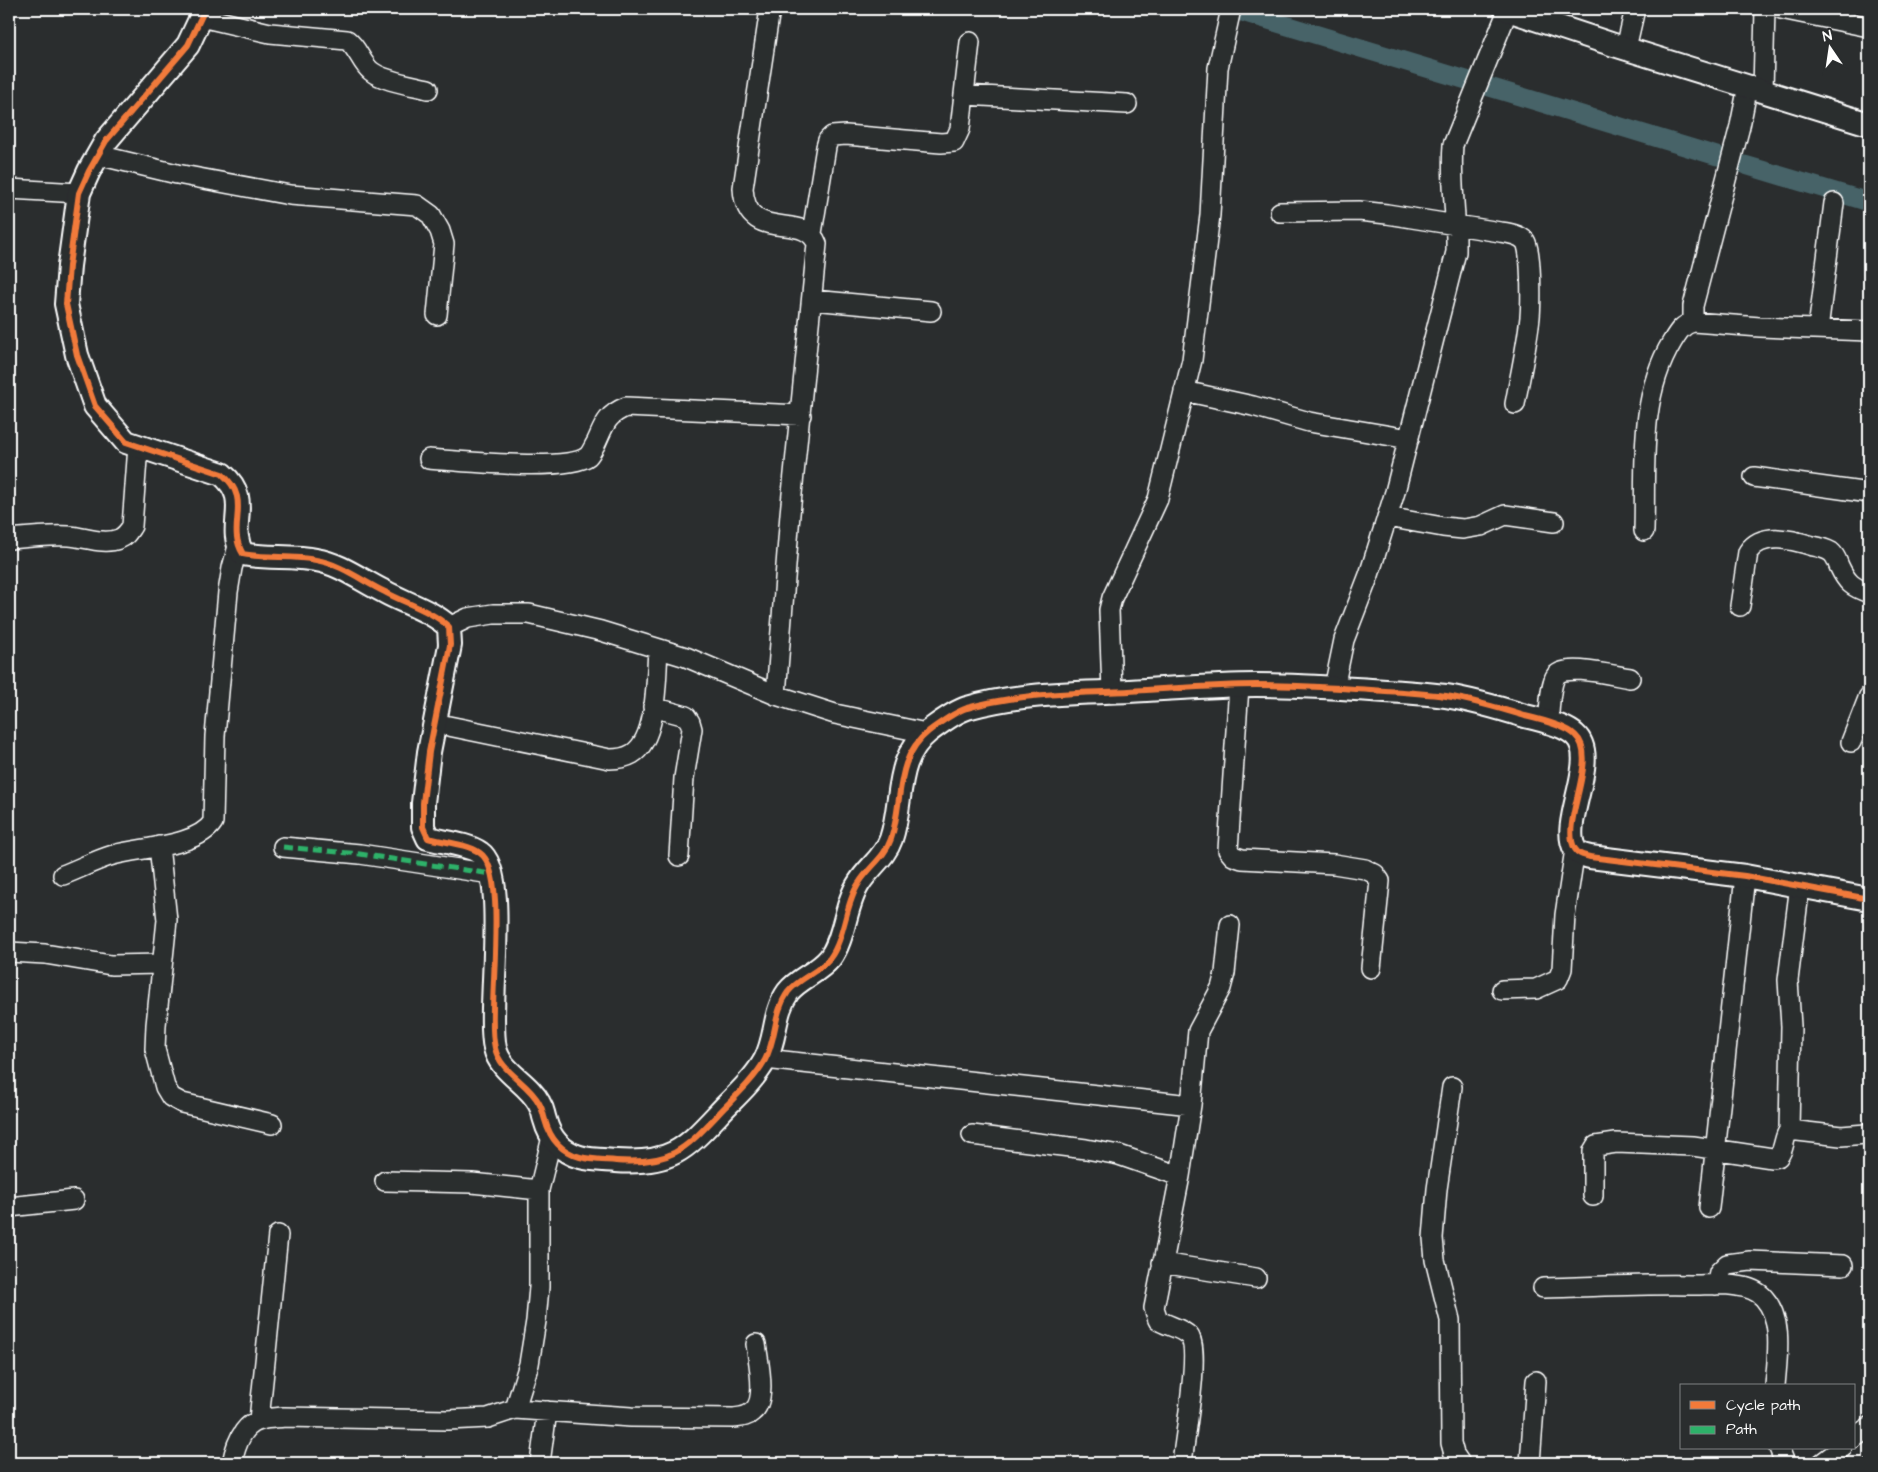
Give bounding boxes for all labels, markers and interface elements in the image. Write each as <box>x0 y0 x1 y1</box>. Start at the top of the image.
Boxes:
north arrow <box>1806 22 1856 72</box>
text: N <box>1821 26 1834 47</box>
legend <box>1680 1384 1856 1450</box>
text: Cycle path <box>1726 1395 1801 1417</box>
text: Path <box>1726 1419 1757 1440</box>

